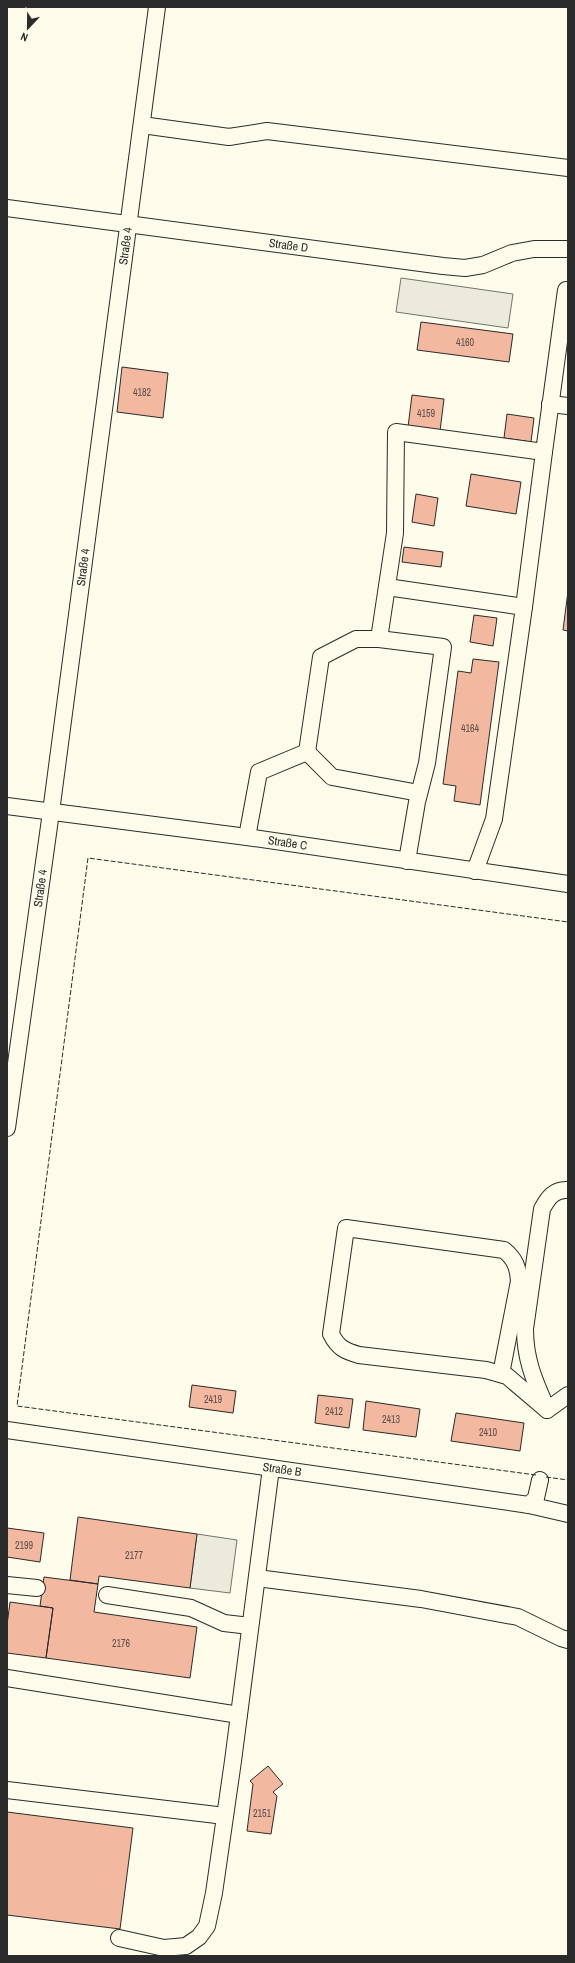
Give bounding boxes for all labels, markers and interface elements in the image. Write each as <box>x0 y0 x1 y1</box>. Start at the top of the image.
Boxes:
north arrow <box>8 8 48 48</box>
text: N <box>19 30 30 45</box>
street label: Straße 4 <box>115 226 136 266</box>
street label: Straße D <box>268 235 309 256</box>
house number: 4160 <box>456 336 475 349</box>
house number: 4182 <box>133 386 152 399</box>
house number: 4159 <box>417 407 436 420</box>
street label: Straße 4 <box>73 547 94 587</box>
house number: 4164 <box>461 722 480 735</box>
street label: Straße C <box>267 832 308 854</box>
street label: Straße 4 <box>30 868 51 908</box>
house number: 2419 <box>204 1393 223 1406</box>
house number: 2412 <box>325 1405 344 1418</box>
house number: 2413 <box>382 1413 401 1426</box>
house number: 2410 <box>479 1426 498 1439</box>
street label: Straße B <box>262 1459 303 1480</box>
house number: 2199 <box>15 1539 34 1552</box>
house number: 2177 <box>125 1549 144 1562</box>
house number: 2176 <box>112 1637 131 1650</box>
house number: 2151 <box>253 1807 272 1820</box>

